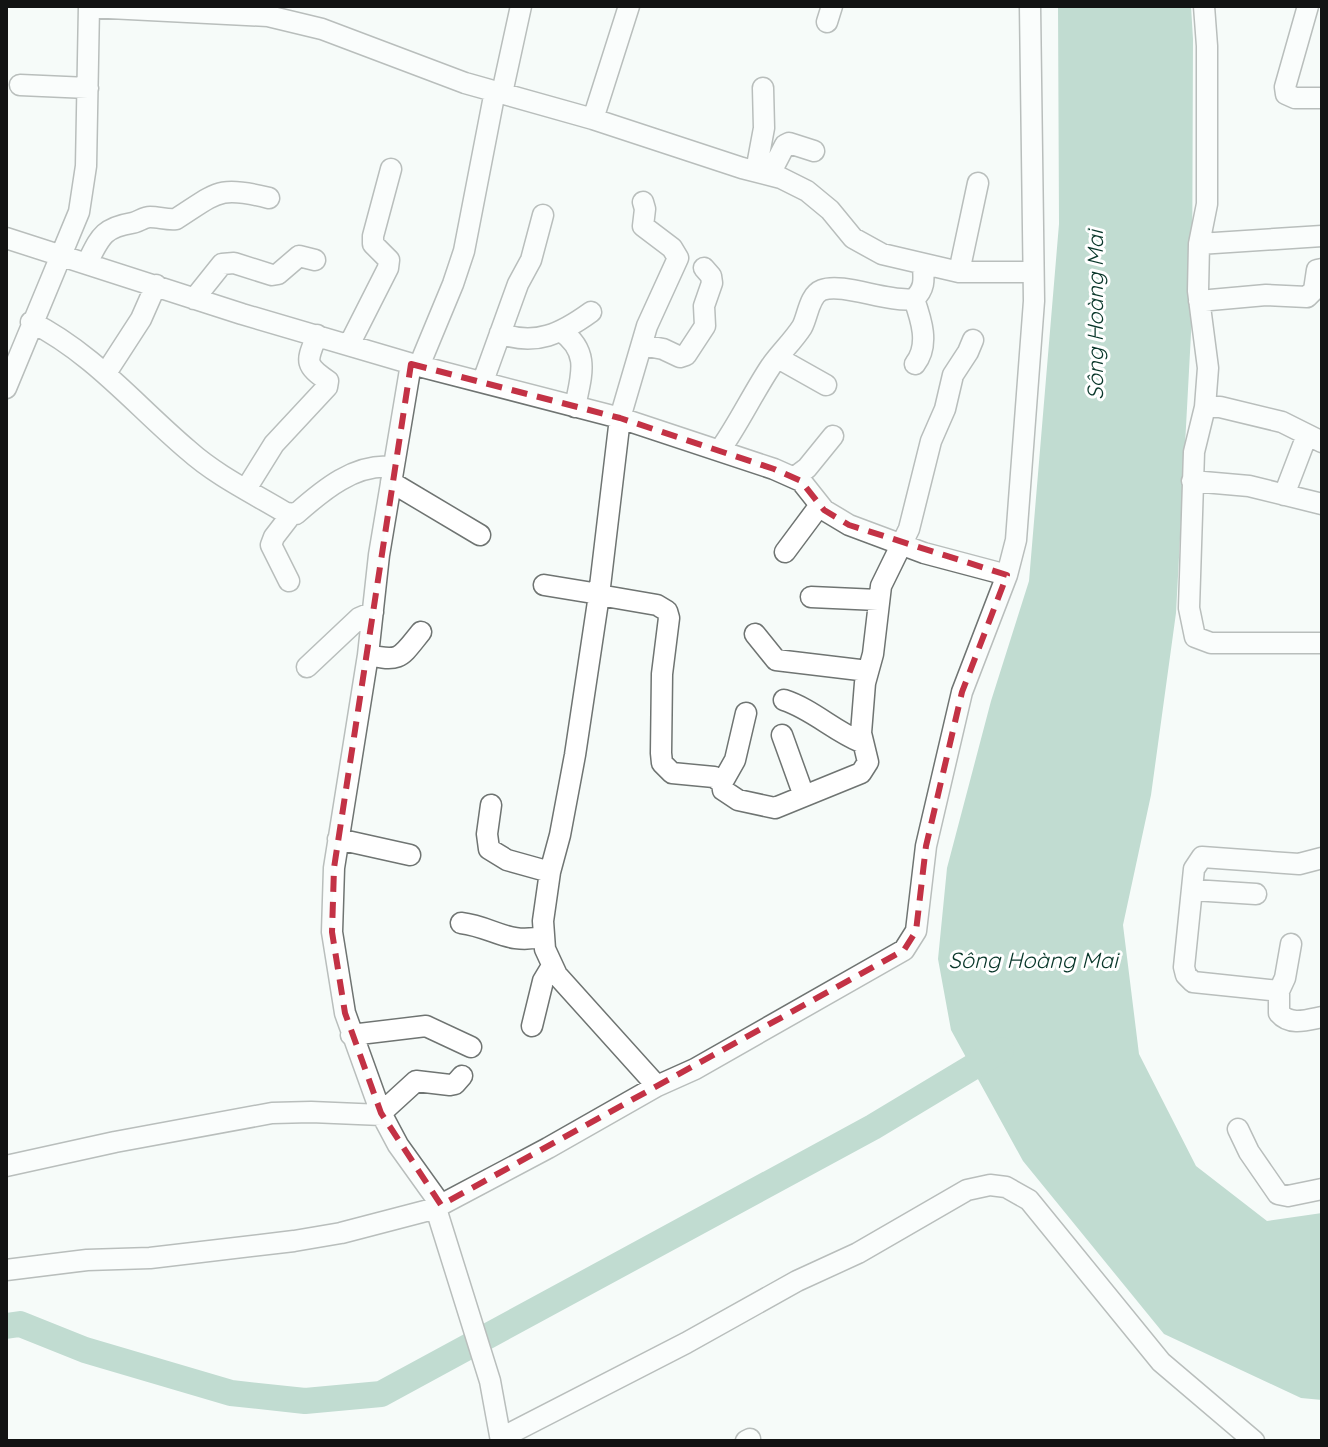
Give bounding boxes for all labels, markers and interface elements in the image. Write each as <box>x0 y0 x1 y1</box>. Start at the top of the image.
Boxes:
water label: Sông Hoàng Mai <box>1081 228 1109 400</box>
water label: Sông Hoàng Mai <box>948 946 1120 974</box>

